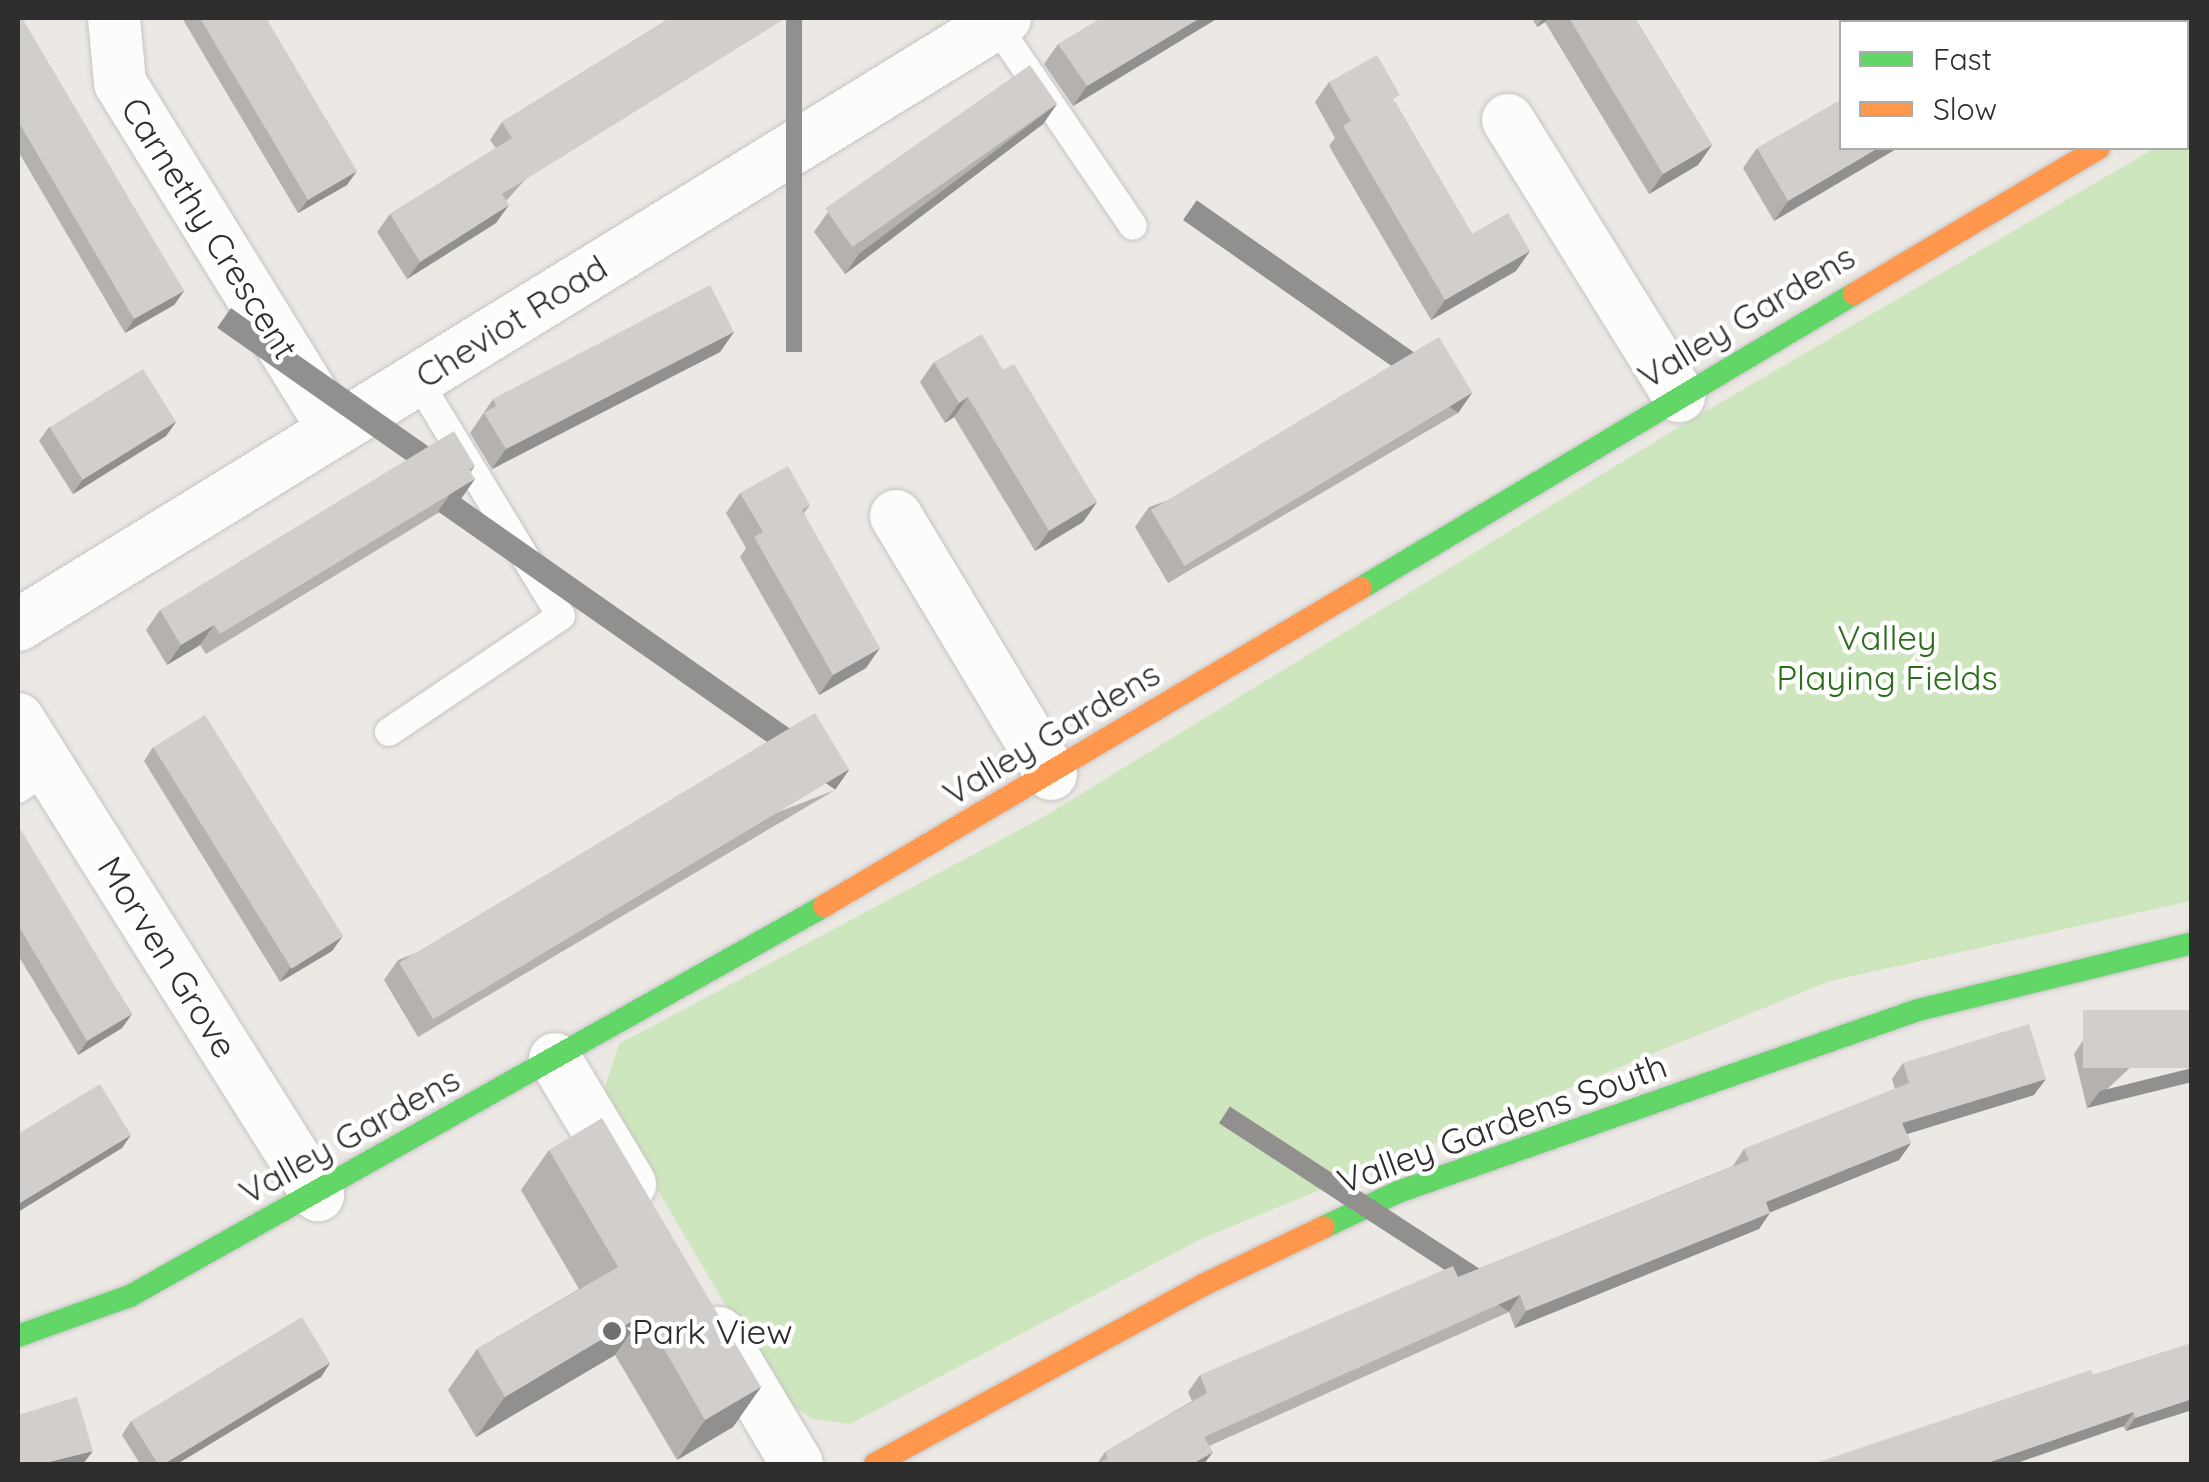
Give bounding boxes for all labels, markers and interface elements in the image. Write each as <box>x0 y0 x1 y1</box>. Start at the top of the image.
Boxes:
legend <box>1839 20 2189 150</box>
text: Fast <box>1933 40 1992 78</box>
street label: Carnethy Crescent <box>113 90 307 366</box>
text: Slow <box>1933 90 1997 128</box>
street label: Valley Gardens <box>1630 235 1862 397</box>
street label: Cheviot Road <box>408 246 614 396</box>
park label: Valley Playing Fields <box>1776 616 1998 698</box>
street label: Valley Gardens <box>935 652 1167 814</box>
street label: Morven Grove <box>89 849 247 1065</box>
street label: Valley Gardens South <box>1332 1044 1672 1202</box>
street label: Valley Gardens <box>232 1057 466 1213</box>
place label: Park View <box>632 1310 793 1352</box>
marker: Park View <box>601 1320 623 1342</box>

